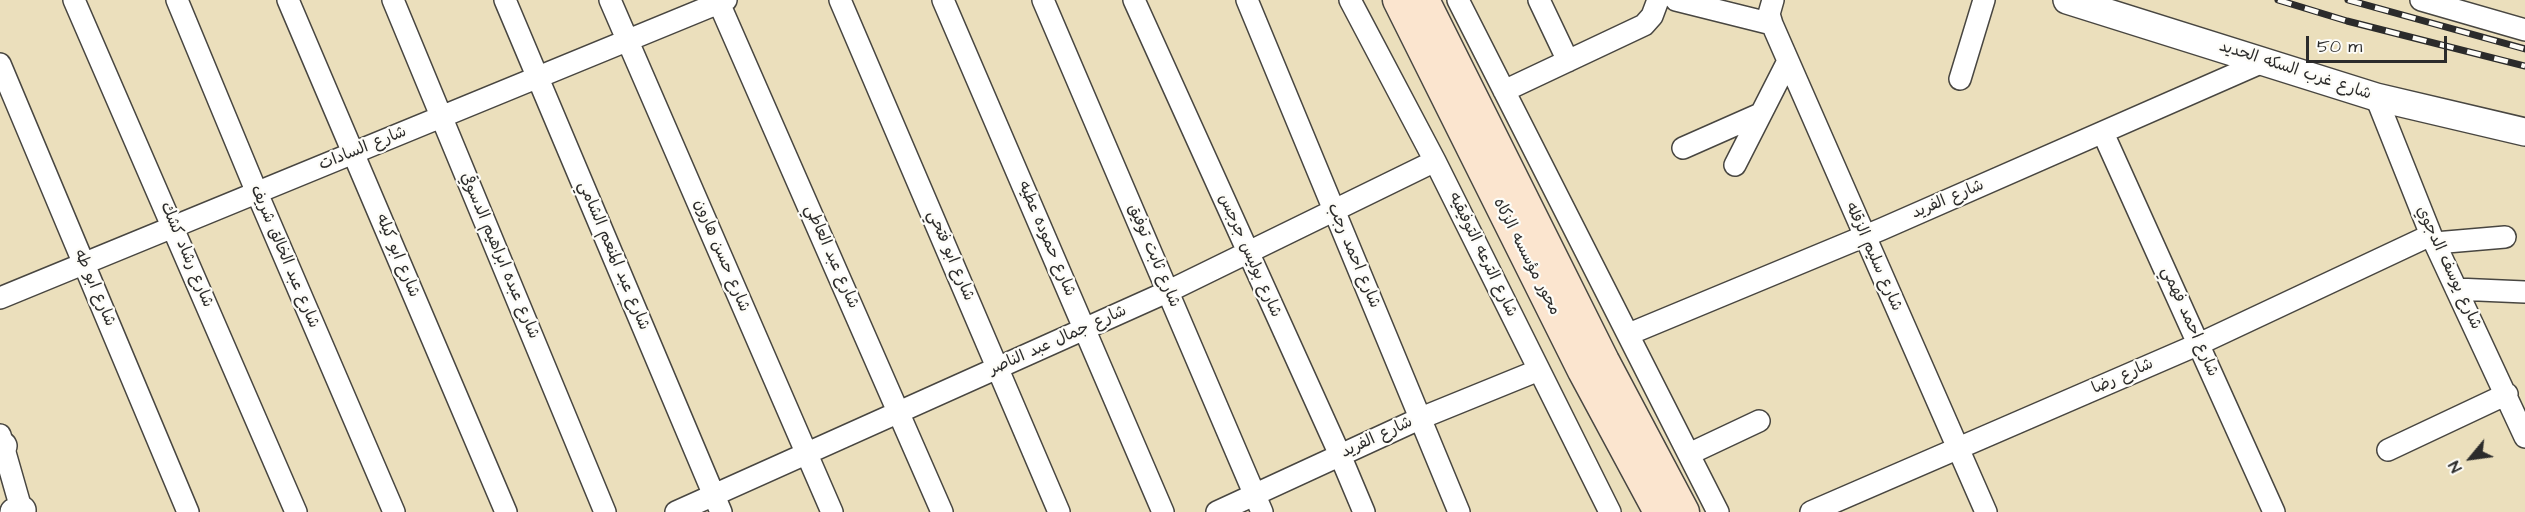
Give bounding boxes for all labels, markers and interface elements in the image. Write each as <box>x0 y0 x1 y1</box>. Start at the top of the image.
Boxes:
scale bar <box>2309 24 2450 62</box>
text: 50 m <box>2317 34 2362 59</box>
street label: شارع غرب السكه الحديد <box>2216 37 2374 105</box>
street label: شارع السادات <box>317 123 409 175</box>
street label: شارع عبده ابراهيم الدسوقي <box>455 170 543 342</box>
street label: شارع الفريد <box>1909 176 1987 224</box>
street label: شارع حموده عطيه <box>1013 178 1079 300</box>
street label: شارع عبد المنعم الشامي <box>573 179 653 333</box>
street label: شارع عبد الخالق شريف <box>245 183 323 331</box>
street label: شارع الترعه التوفيقيه <box>1444 190 1520 320</box>
street label: شارع بوليس جرجس <box>1213 191 1285 321</box>
street label: محور مؤسسه الزكاه <box>1488 195 1564 319</box>
street label: شارع حسن هارون <box>689 197 753 315</box>
street label: شارع رشاد كشك <box>155 200 217 310</box>
street label: شارع سليم الزقله <box>1840 200 1906 314</box>
street label: شارع ثابت توفيق <box>1123 201 1183 311</box>
street label: شارع احمد رجب <box>1322 201 1384 311</box>
street label: شارع عبد العاطي <box>800 202 862 312</box>
street label: شارع يوسف الدجوي <box>2411 203 2485 333</box>
street label: شارع ابو فتحي <box>922 208 978 304</box>
street label: شارع ابو كيله <box>371 212 423 300</box>
street label: شارع ابو طه <box>69 246 119 330</box>
street label: شارع احمد فهمي <box>2156 264 2222 380</box>
street label: شارع جمال عبد الناصر <box>986 302 1130 380</box>
street label: شارع رضا <box>2089 355 2157 399</box>
street label: شارع الفريد <box>1338 413 1416 463</box>
north arrow <box>2441 428 2501 488</box>
text: N <box>2443 457 2467 476</box>

